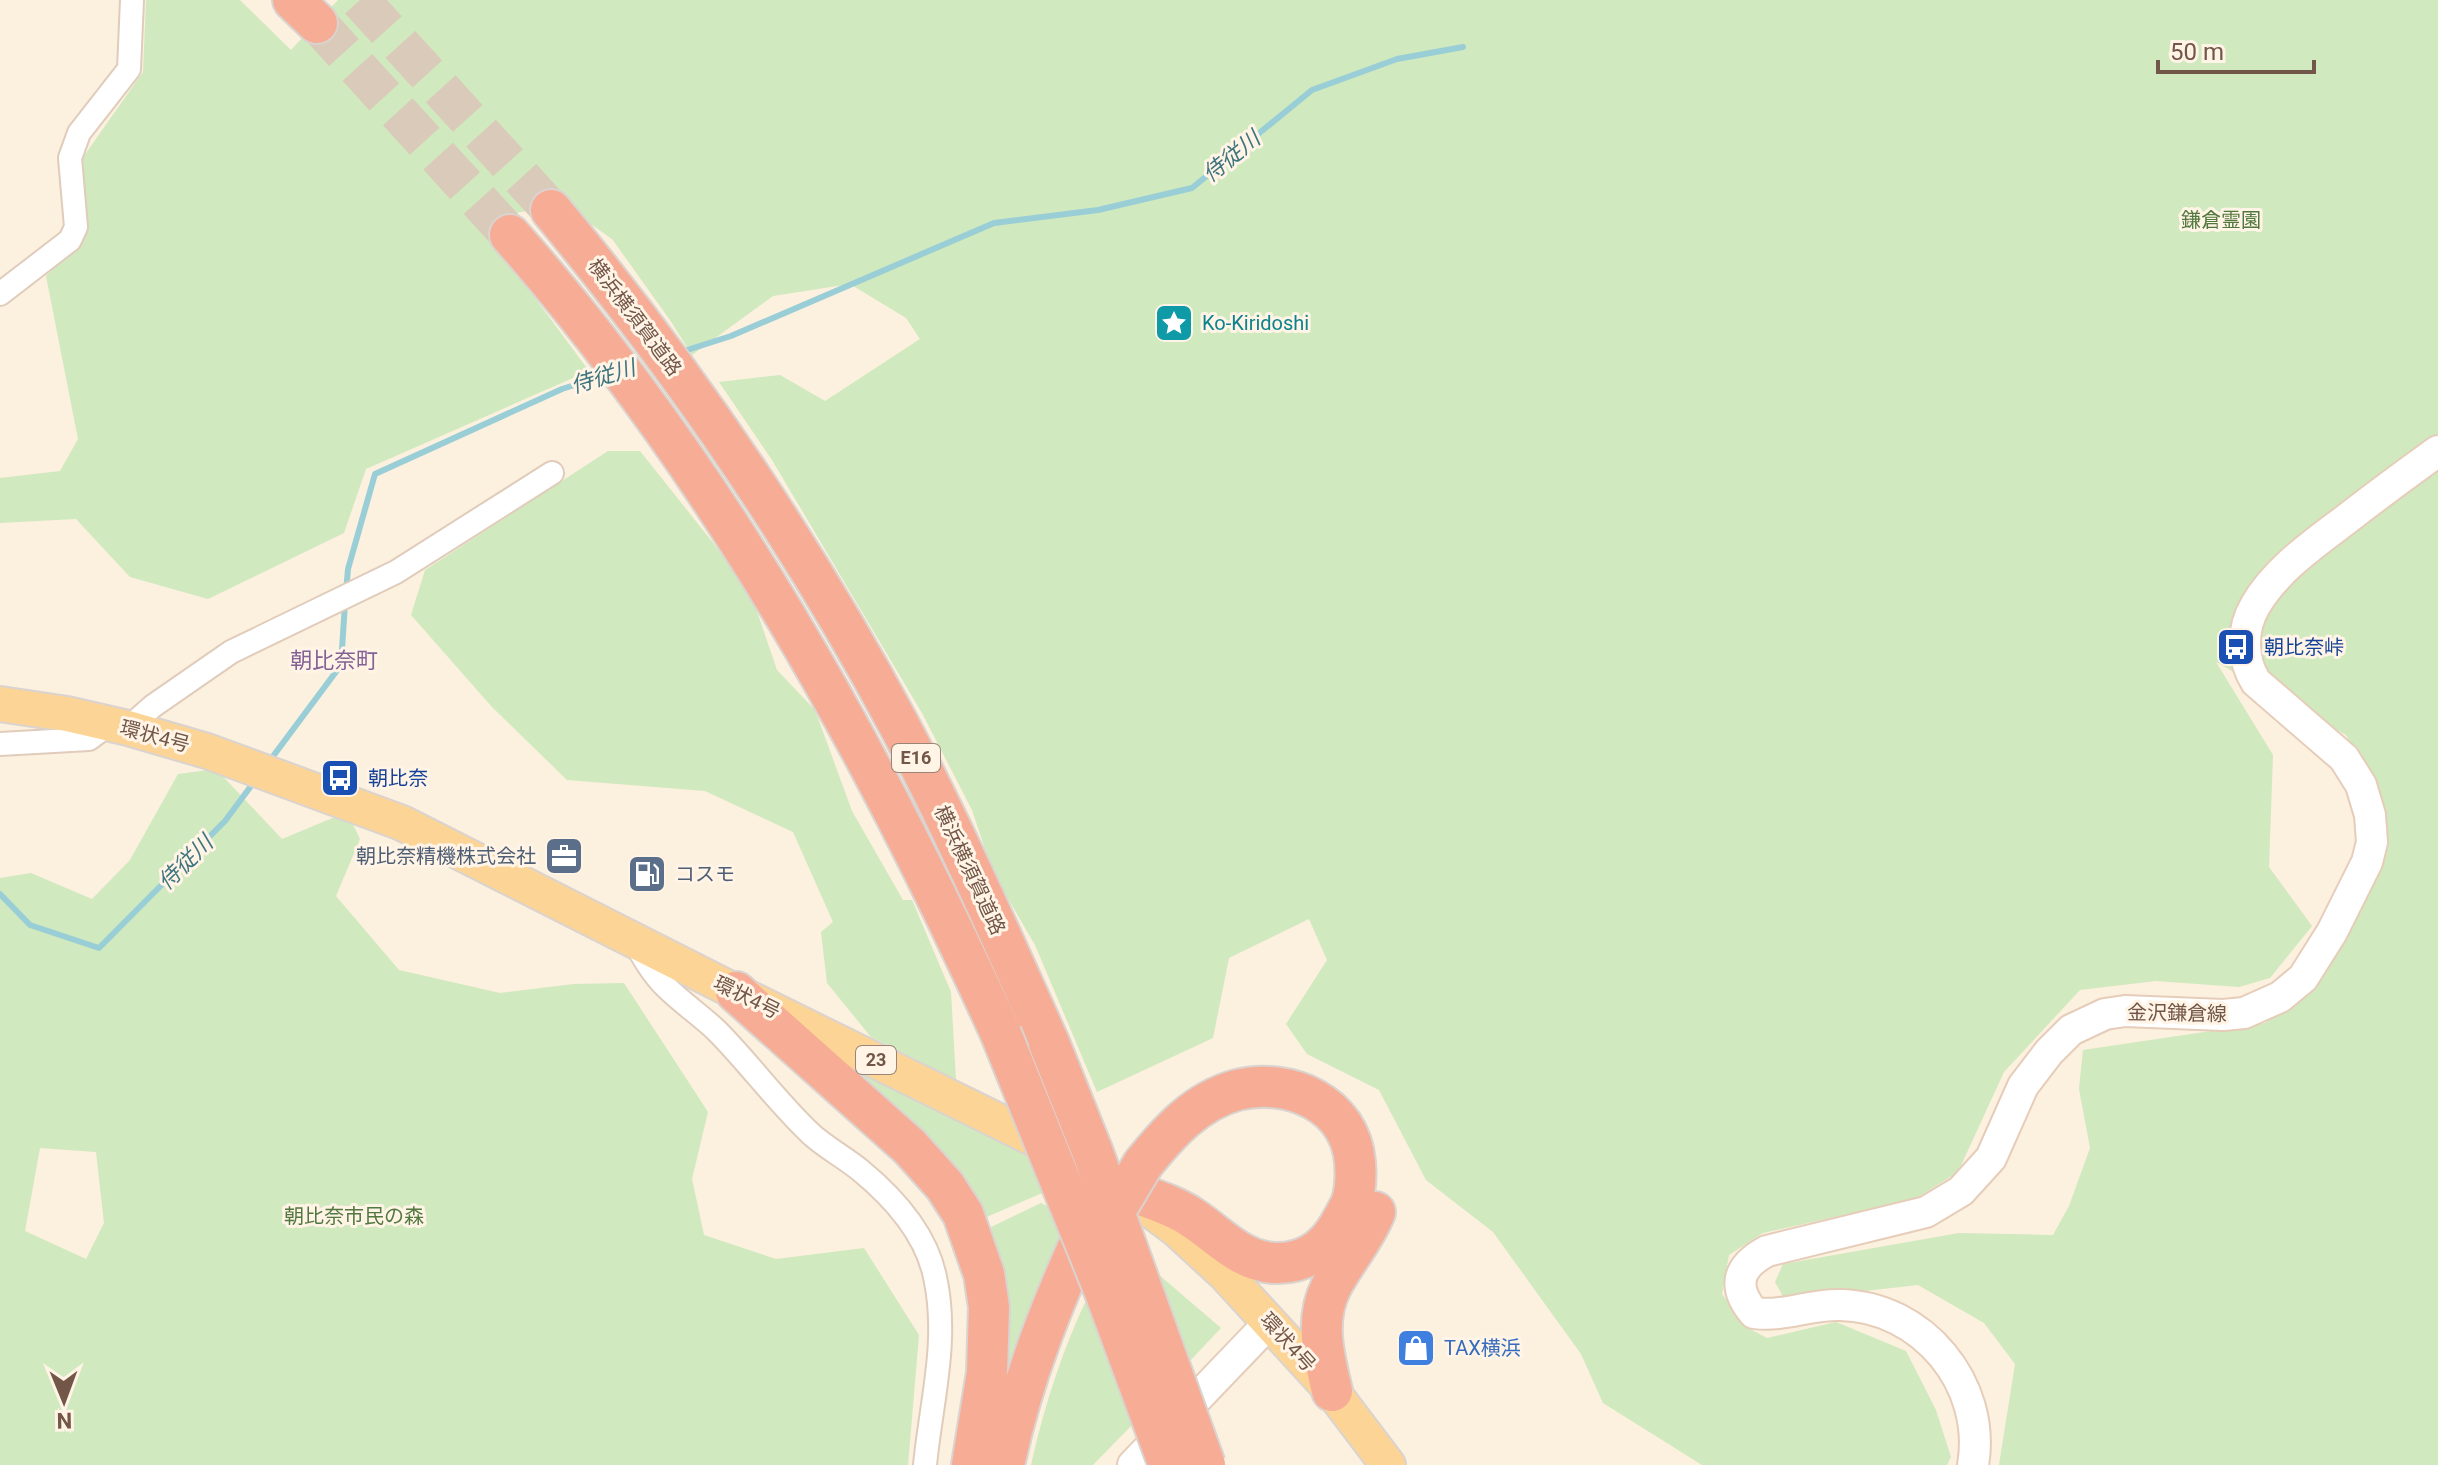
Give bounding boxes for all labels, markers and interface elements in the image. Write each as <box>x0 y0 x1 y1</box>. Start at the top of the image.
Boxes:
scale bar <box>2158 24 2314 74</box>
text: 50 m <box>2170 38 2224 66</box>
water label: 侍従川 <box>1198 125 1266 187</box>
park label: 鎌倉霊園 <box>2181 208 2261 232</box>
street label: 横浜横須賀道路 <box>583 254 687 380</box>
place icon: Ko-Kiridoshi <box>1153 302 1195 344</box>
place label: Ko-Kiridoshi <box>1202 311 1309 335</box>
water label: 侍従川 <box>568 354 640 398</box>
bus stop icon: 朝比奈峠 <box>2215 626 2257 668</box>
place label: 朝比奈峠 <box>2264 635 2344 659</box>
district label: 朝比奈町 <box>290 648 378 673</box>
street label: 環状4号 <box>117 715 193 757</box>
road number: E16 <box>892 744 940 772</box>
bus stop icon: 朝比奈 <box>319 757 361 799</box>
place label: 朝比奈 <box>368 766 428 790</box>
street label: 横浜横須賀道路 <box>930 801 1010 939</box>
water label: 侍従川 <box>153 829 219 895</box>
office icon: 朝比奈精機株式会社 <box>543 835 585 877</box>
place label: 朝比奈精機株式会社 <box>356 844 536 868</box>
fuel station icon: コスモ <box>626 853 668 895</box>
place label: コスモ <box>675 862 735 886</box>
street label: 環状4号 <box>710 971 784 1023</box>
street label: 金沢鎌倉線 <box>2127 1000 2227 1026</box>
road number: 23 <box>856 1046 896 1074</box>
park label: 朝比奈市民の森 <box>284 1204 424 1228</box>
street label: 環状4号 <box>1255 1307 1321 1377</box>
shop icon: TAX横浜 <box>1395 1327 1437 1369</box>
place label: TAX横浜 <box>1444 1336 1521 1360</box>
north arrow <box>24 1361 104 1441</box>
text: N <box>56 1408 72 1433</box>

